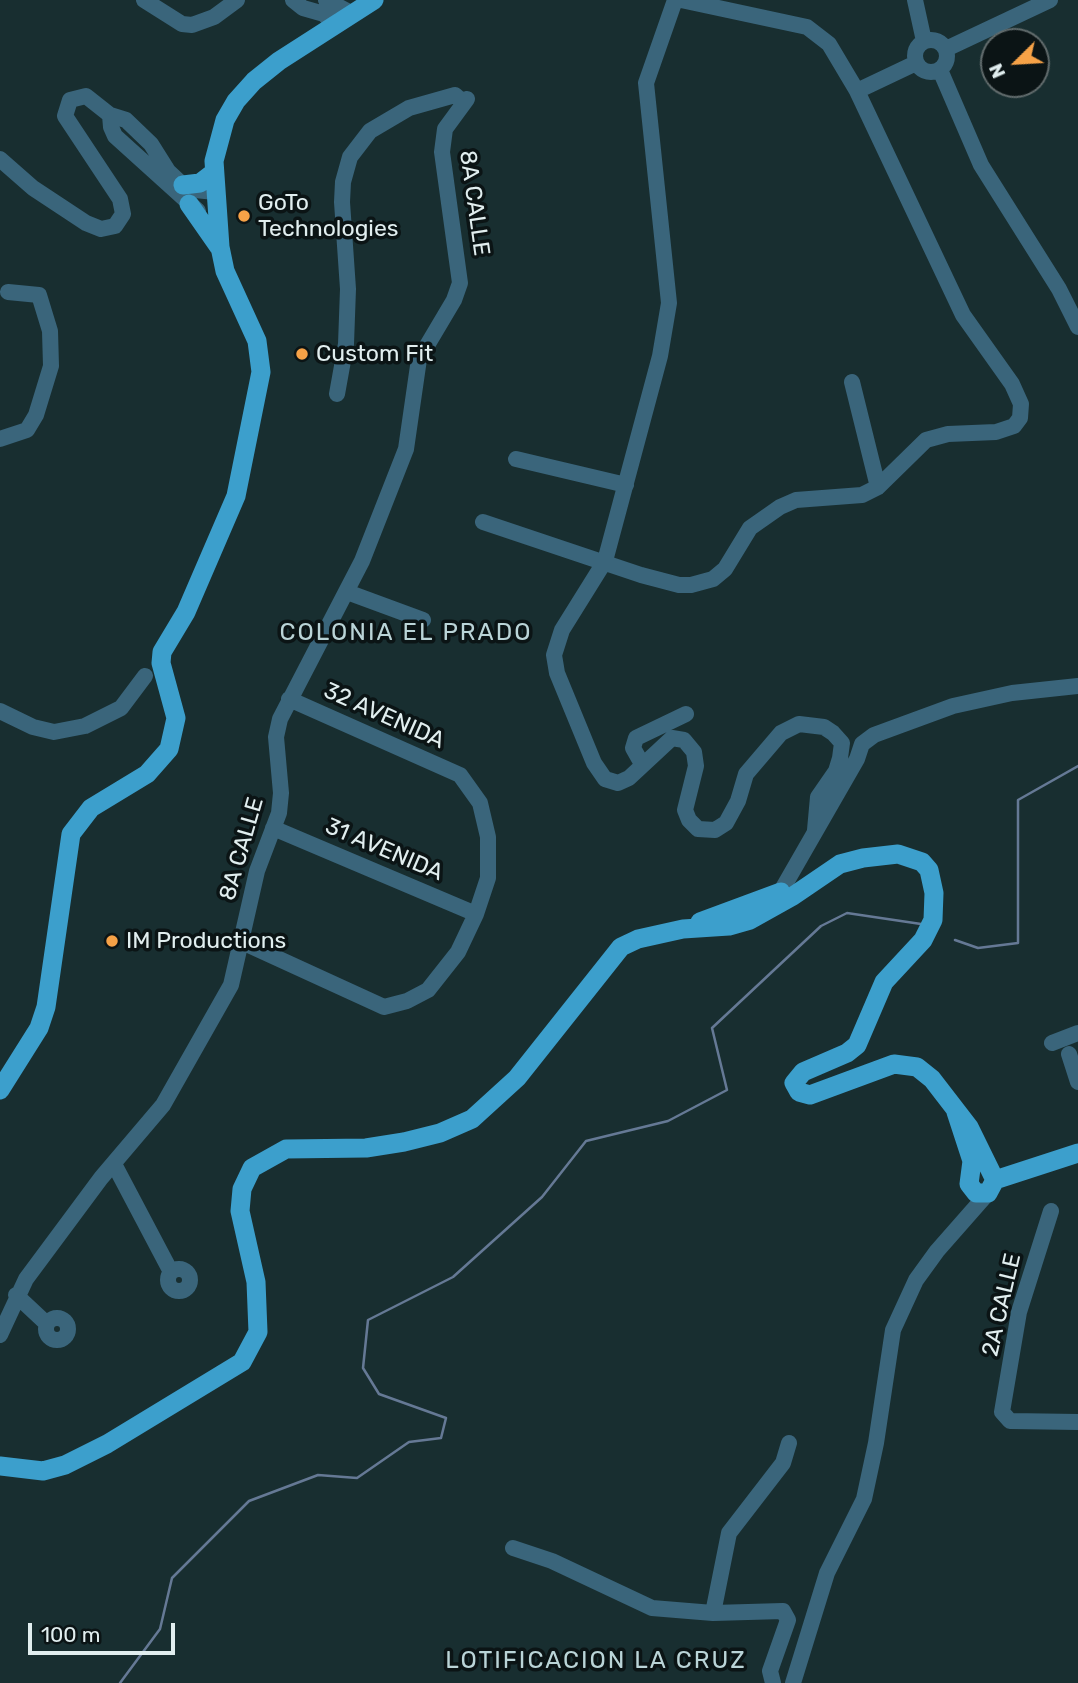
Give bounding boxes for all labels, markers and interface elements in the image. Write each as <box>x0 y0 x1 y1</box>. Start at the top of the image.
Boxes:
north arrow <box>980 28 1050 98</box>
text: N <box>984 60 1010 82</box>
street label: 8A CALLE <box>453 149 495 257</box>
place label: GoTo Technologies <box>258 189 399 243</box>
marker: GoTo Technologies <box>236 208 252 224</box>
place label: Custom Fit <box>316 340 433 368</box>
marker: Custom Fit <box>294 346 310 362</box>
district label: COLONIA EL PRADO <box>282 619 530 647</box>
street label: 32 AVENIDA <box>319 677 449 755</box>
street label: 8A CALLE <box>214 794 270 904</box>
street label: 31 AVENIDA <box>321 813 447 887</box>
place label: IM Productions <box>126 927 286 955</box>
marker: IM Productions <box>104 933 120 949</box>
street label: 2A CALLE <box>977 1251 1027 1359</box>
scale bar <box>32 1610 178 1654</box>
text: 100 m <box>41 1622 100 1647</box>
district label: LOTIFICACION LA CRUZ <box>448 1647 744 1675</box>

